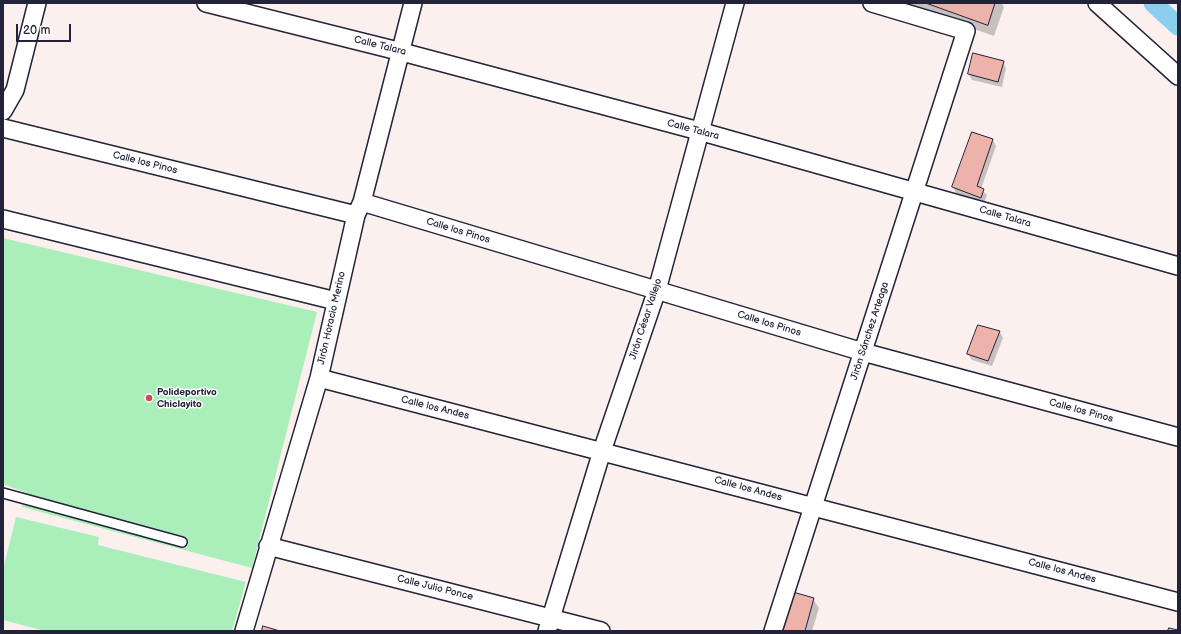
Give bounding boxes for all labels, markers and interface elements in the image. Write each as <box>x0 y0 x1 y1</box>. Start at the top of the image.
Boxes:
scale bar <box>18 16 73 42</box>
text: 20 m <box>23 23 50 38</box>
street label: Calle Talara <box>353 34 407 58</box>
street label: Calle Talara <box>666 117 720 143</box>
street label: Calle los Pinos <box>111 149 179 177</box>
street label: Calle Talara <box>978 204 1032 230</box>
street label: Calle los Pinos <box>425 216 491 246</box>
street label: Jirón Horacio Merino <box>315 270 349 366</box>
street label: Jirón César Vallejo <box>627 277 665 361</box>
street label: Jirón Sánchez Arteaga <box>848 280 892 382</box>
street label: Calle los Pinos <box>736 309 802 339</box>
place label: Polideportivo Chiclayito <box>157 386 217 410</box>
marker: Polideportivo Chiclayito <box>144 393 154 403</box>
street label: Calle los Andes <box>400 394 470 422</box>
street label: Calle los Pinos <box>1047 397 1115 425</box>
street label: Calle los Andes <box>713 474 783 504</box>
street label: Calle los Andes <box>1027 556 1097 586</box>
street label: Calle Julio Ponce <box>396 573 474 603</box>

